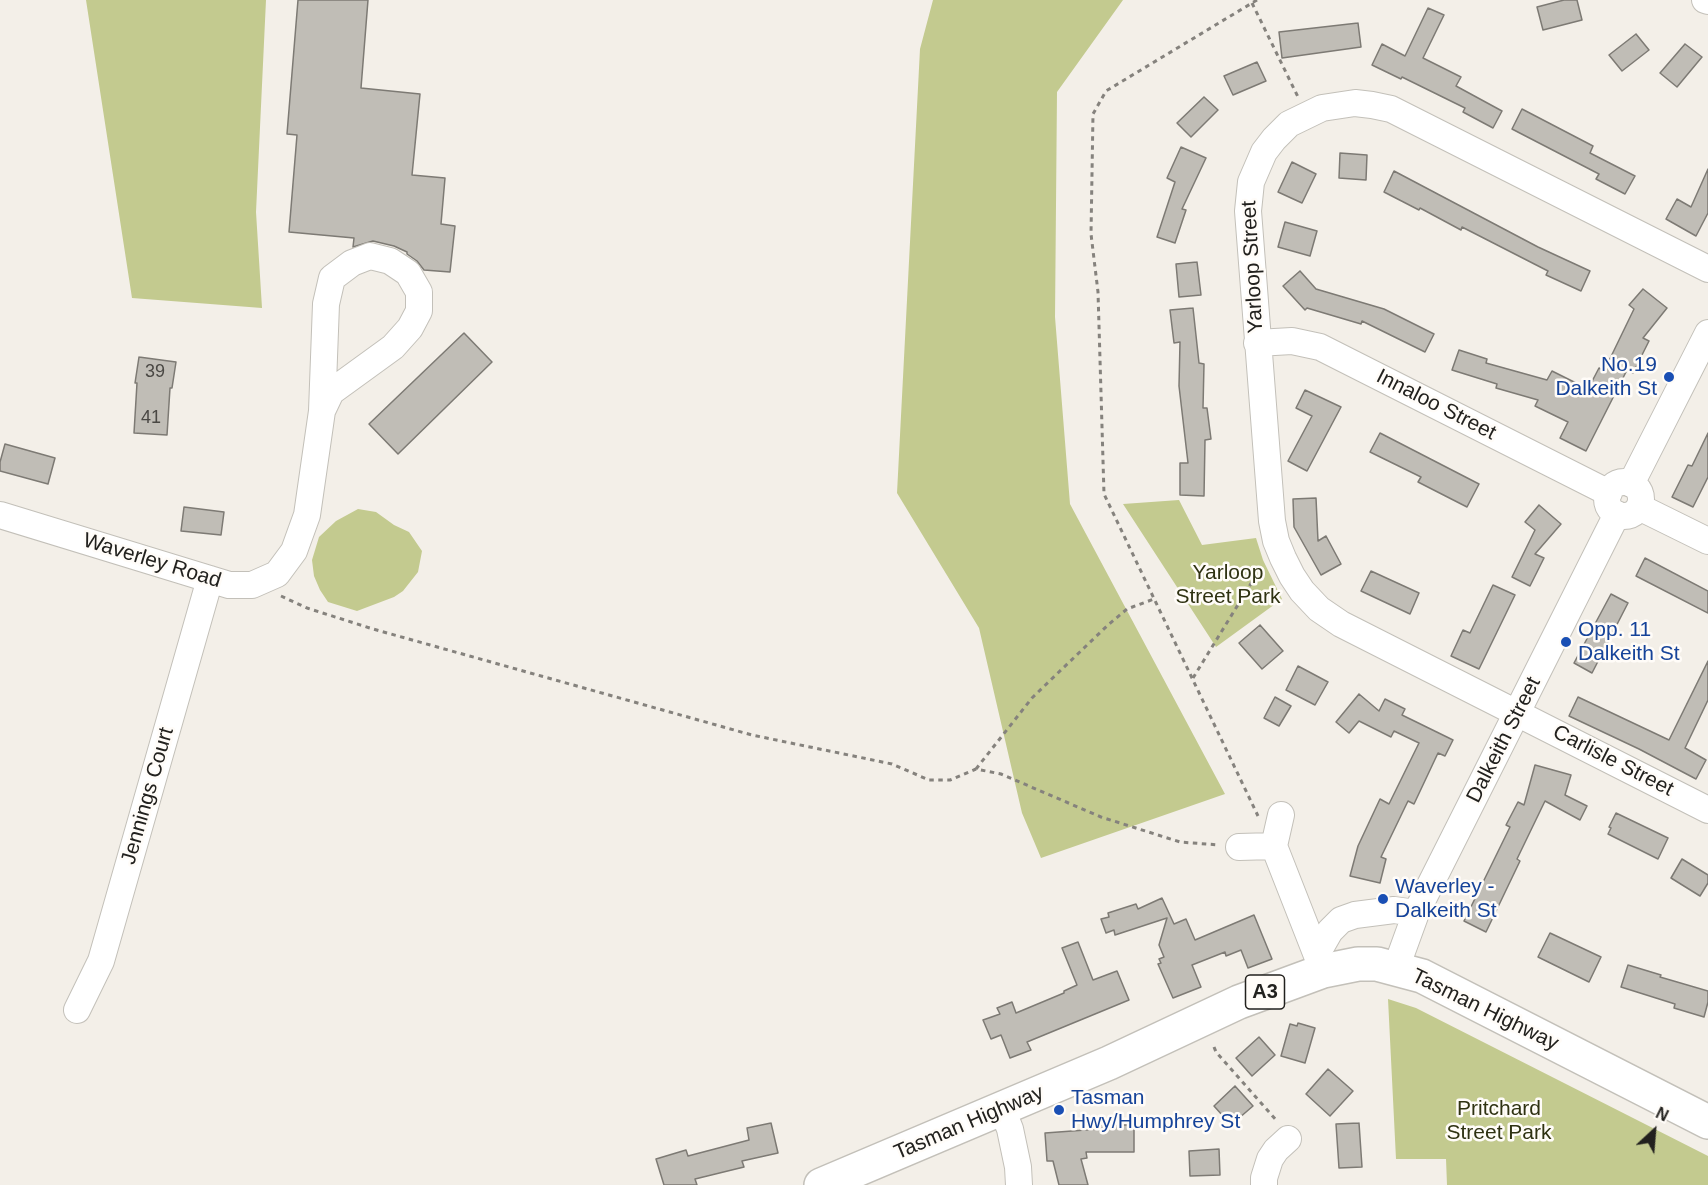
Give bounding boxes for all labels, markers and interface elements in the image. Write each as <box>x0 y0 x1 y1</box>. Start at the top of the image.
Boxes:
street label: Yarloop Street <box>1237 200 1269 334</box>
place label: No.19 Dalkeith St <box>1555 352 1657 402</box>
house number: 39 <box>145 361 165 383</box>
street label: Innaloo Street <box>1372 364 1500 446</box>
marker: No.19 Dalkeith St <box>1662 370 1676 384</box>
house number: 41 <box>141 407 161 429</box>
street label: Waverley Road <box>80 528 224 594</box>
park label: Yarloop Street Park <box>1175 560 1281 610</box>
place label: Opp. 11 Dalkeith St <box>1578 617 1680 667</box>
marker: Opp. 11 Dalkeith St <box>1559 635 1573 649</box>
street label: Dalkeith Street <box>1462 673 1546 807</box>
street label: Carlisle Street <box>1549 720 1677 802</box>
street label: Jennings Court <box>116 725 180 867</box>
place label: Waverley - Dalkeith St <box>1395 874 1497 924</box>
marker: Waverley - Dalkeith St <box>1376 892 1390 906</box>
street label: Tasman Highway <box>1408 964 1562 1056</box>
road number: A3 <box>1246 975 1284 1009</box>
street label: Tasman Highway <box>890 1080 1048 1166</box>
place label: Tasman Hwy/Humphrey St <box>1071 1085 1240 1135</box>
park label: Pritchard Street Park <box>1446 1096 1552 1146</box>
north arrow <box>1624 1101 1684 1161</box>
marker: Tasman Hwy/Humphrey St <box>1052 1103 1066 1117</box>
text: N <box>1653 1104 1671 1125</box>

